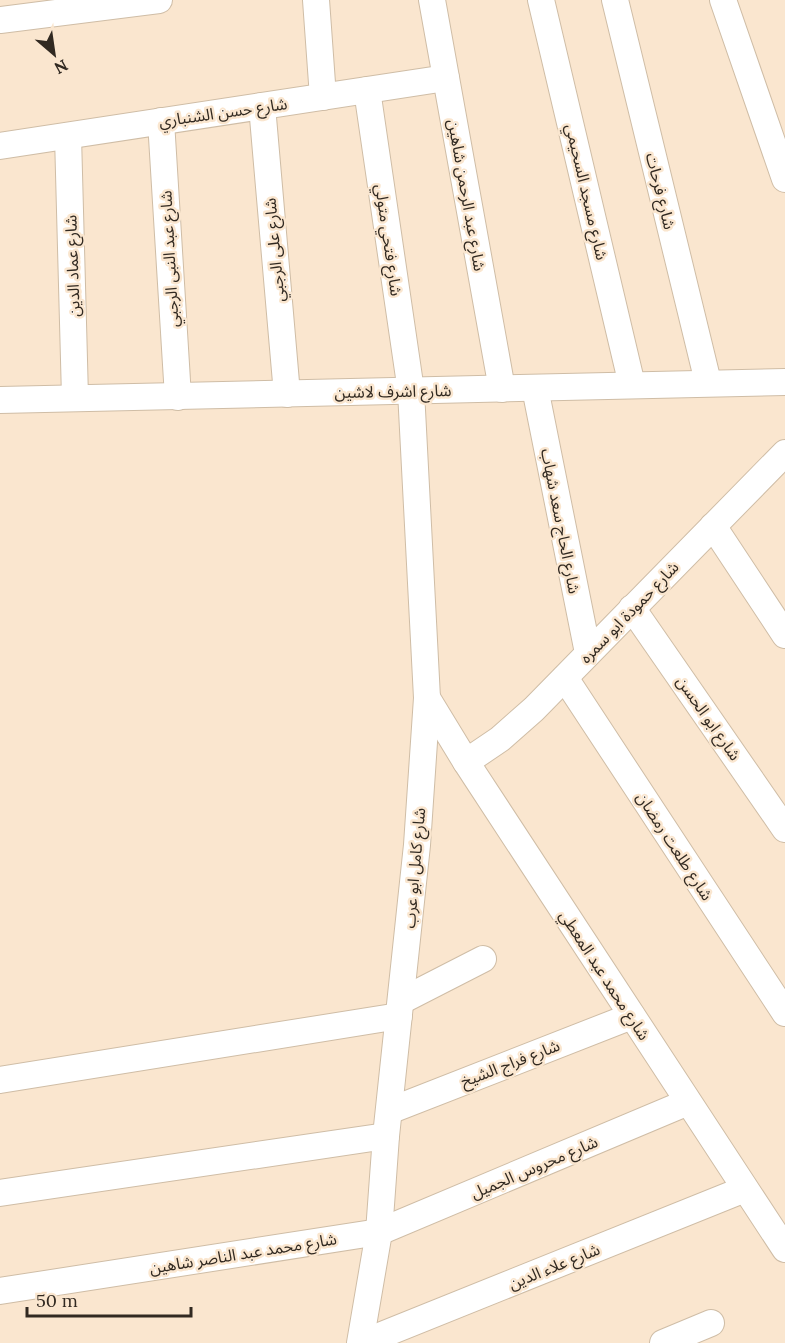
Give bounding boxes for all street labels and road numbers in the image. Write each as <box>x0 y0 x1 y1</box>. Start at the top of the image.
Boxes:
street label: شارع حسن الشنباري <box>157 93 289 134</box>
street label: شارع عبد الرحمن شاهين <box>441 117 490 273</box>
street label: شارع مسجد السحيمي <box>559 122 612 263</box>
street label: شارع فرحات <box>639 151 680 232</box>
street label: شارع فتحي متولي <box>368 183 407 298</box>
street label: شارع عبد النبى الرجبي <box>155 190 186 328</box>
street label: شارع على الرجبي <box>259 197 292 303</box>
street label: شارع عماد الدين <box>60 215 87 317</box>
street label: شارع اشرف لاشين <box>334 380 452 405</box>
street label: شارع الحاج سعد شهاب <box>534 447 585 596</box>
street label: شارع حمودة ابو سمره <box>575 557 685 669</box>
street label: شارع ابو الحسن <box>670 672 746 766</box>
street label: شارع طلعت رمضان <box>630 788 718 906</box>
street label: شارع كامل ابو عرب <box>399 807 432 929</box>
street label: شارع محمد عبد المعطي <box>553 906 654 1045</box>
street label: شارع فراج الشيخ <box>458 1035 564 1094</box>
street label: شارع محروس الجميل <box>467 1131 602 1206</box>
street label: شارع محمد عبد الناصر شاهين <box>148 1228 339 1281</box>
street label: شارع علاء الدين <box>505 1239 604 1296</box>

